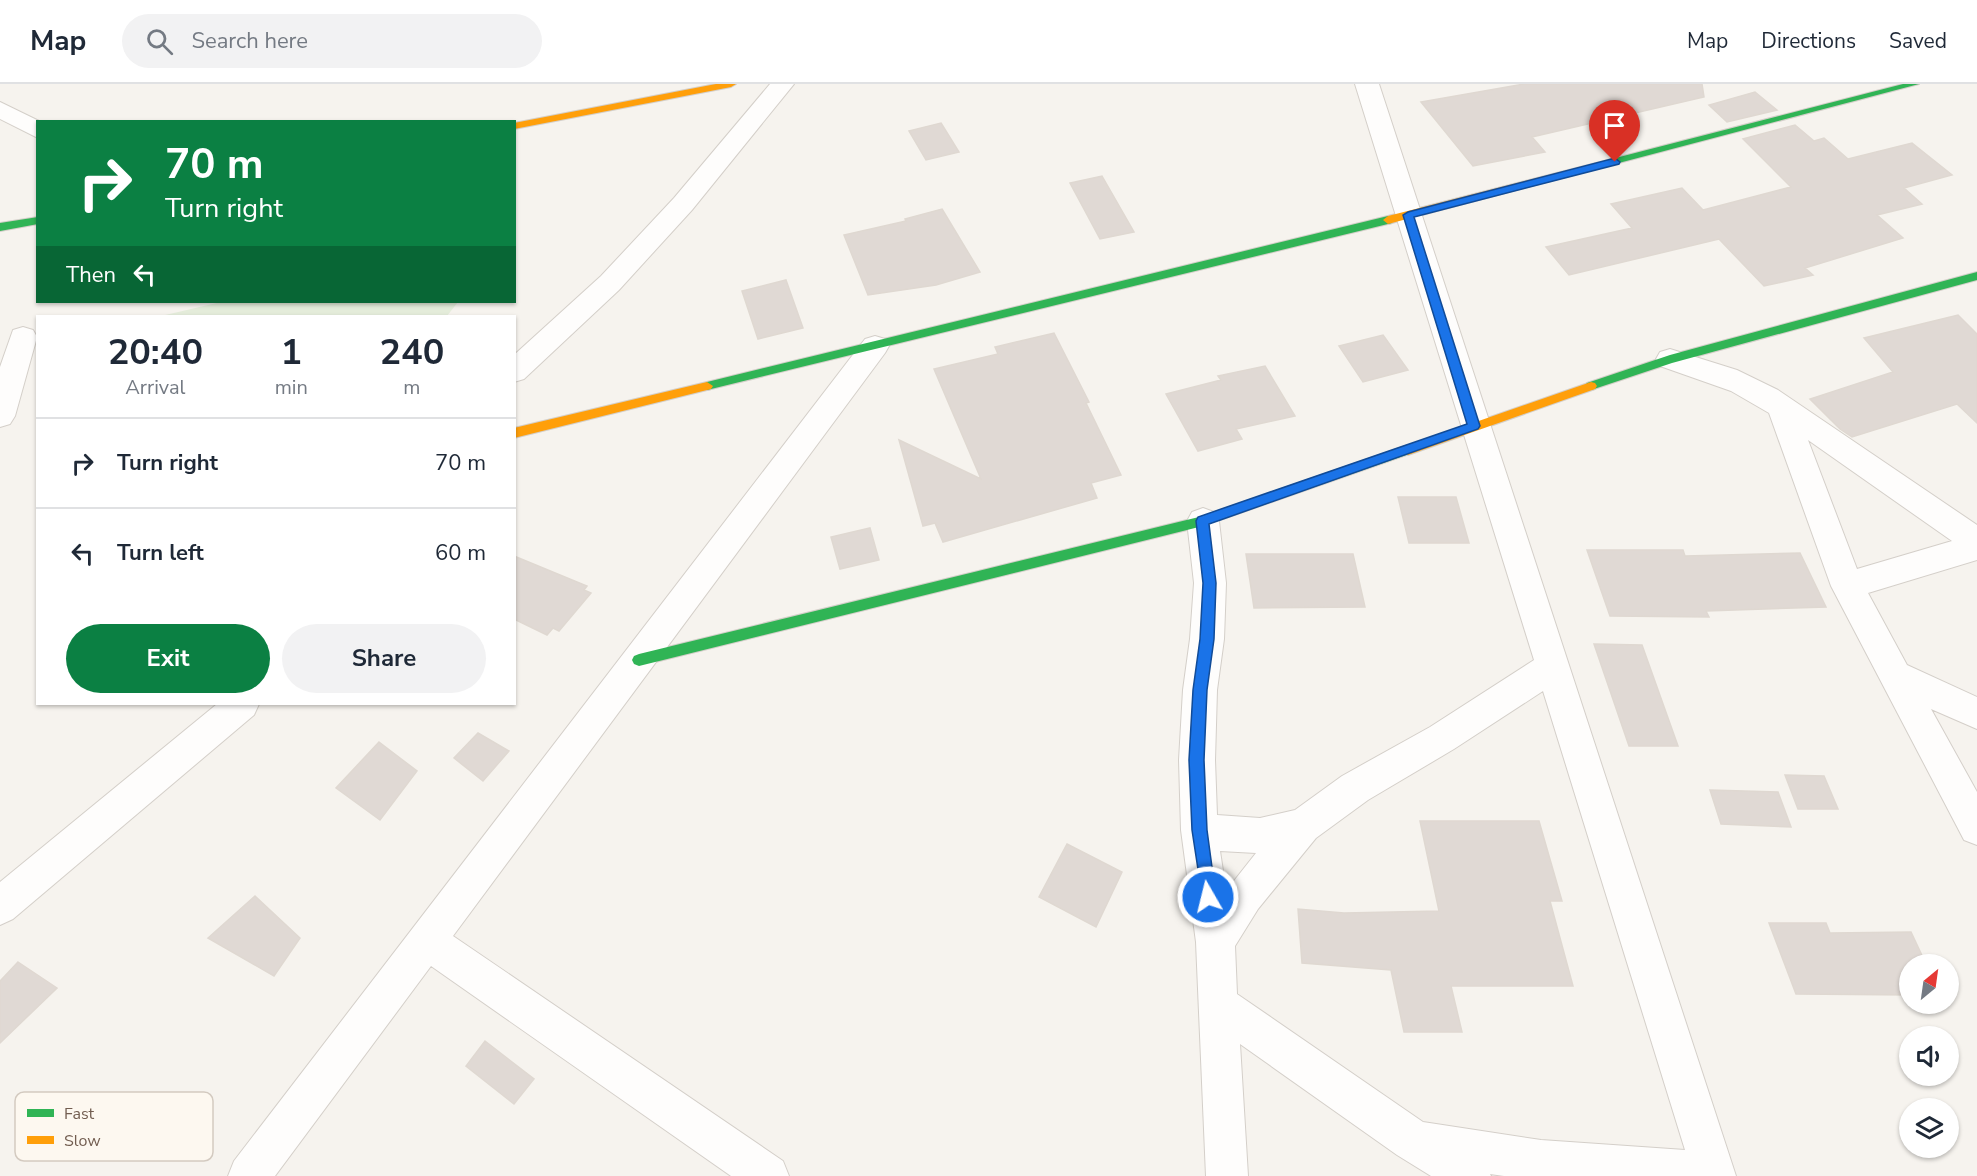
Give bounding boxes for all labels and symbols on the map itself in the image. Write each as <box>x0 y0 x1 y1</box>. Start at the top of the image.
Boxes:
pin <box>1589 100 1640 162</box>
position arrow <box>1176 865 1240 929</box>
north arrow <box>1899 954 1959 1014</box>
legend <box>15 1092 213 1161</box>
text: Fast <box>64 1103 95 1125</box>
text: Slow <box>64 1130 101 1152</box>

